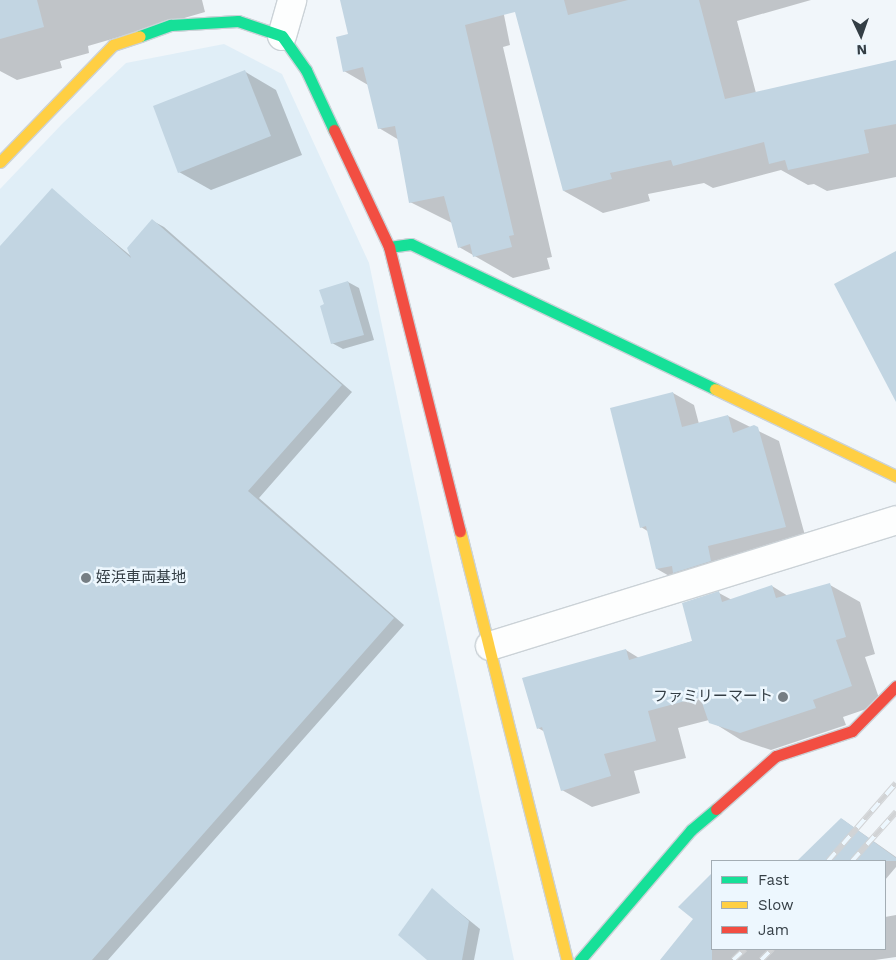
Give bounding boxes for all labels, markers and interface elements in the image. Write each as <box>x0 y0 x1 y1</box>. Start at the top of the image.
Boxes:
north arrow <box>836 10 886 60</box>
text: N <box>856 42 867 58</box>
place label: 姪浜車両基地 <box>96 569 186 587</box>
marker: 姪浜車両基地 <box>80 572 92 584</box>
place label: ファミリーマート <box>653 688 773 706</box>
marker: ファミリーマート <box>777 691 789 703</box>
legend <box>711 860 886 950</box>
text: Fast <box>758 871 789 889</box>
text: Slow <box>758 896 794 914</box>
text: Jam <box>758 921 789 939</box>

